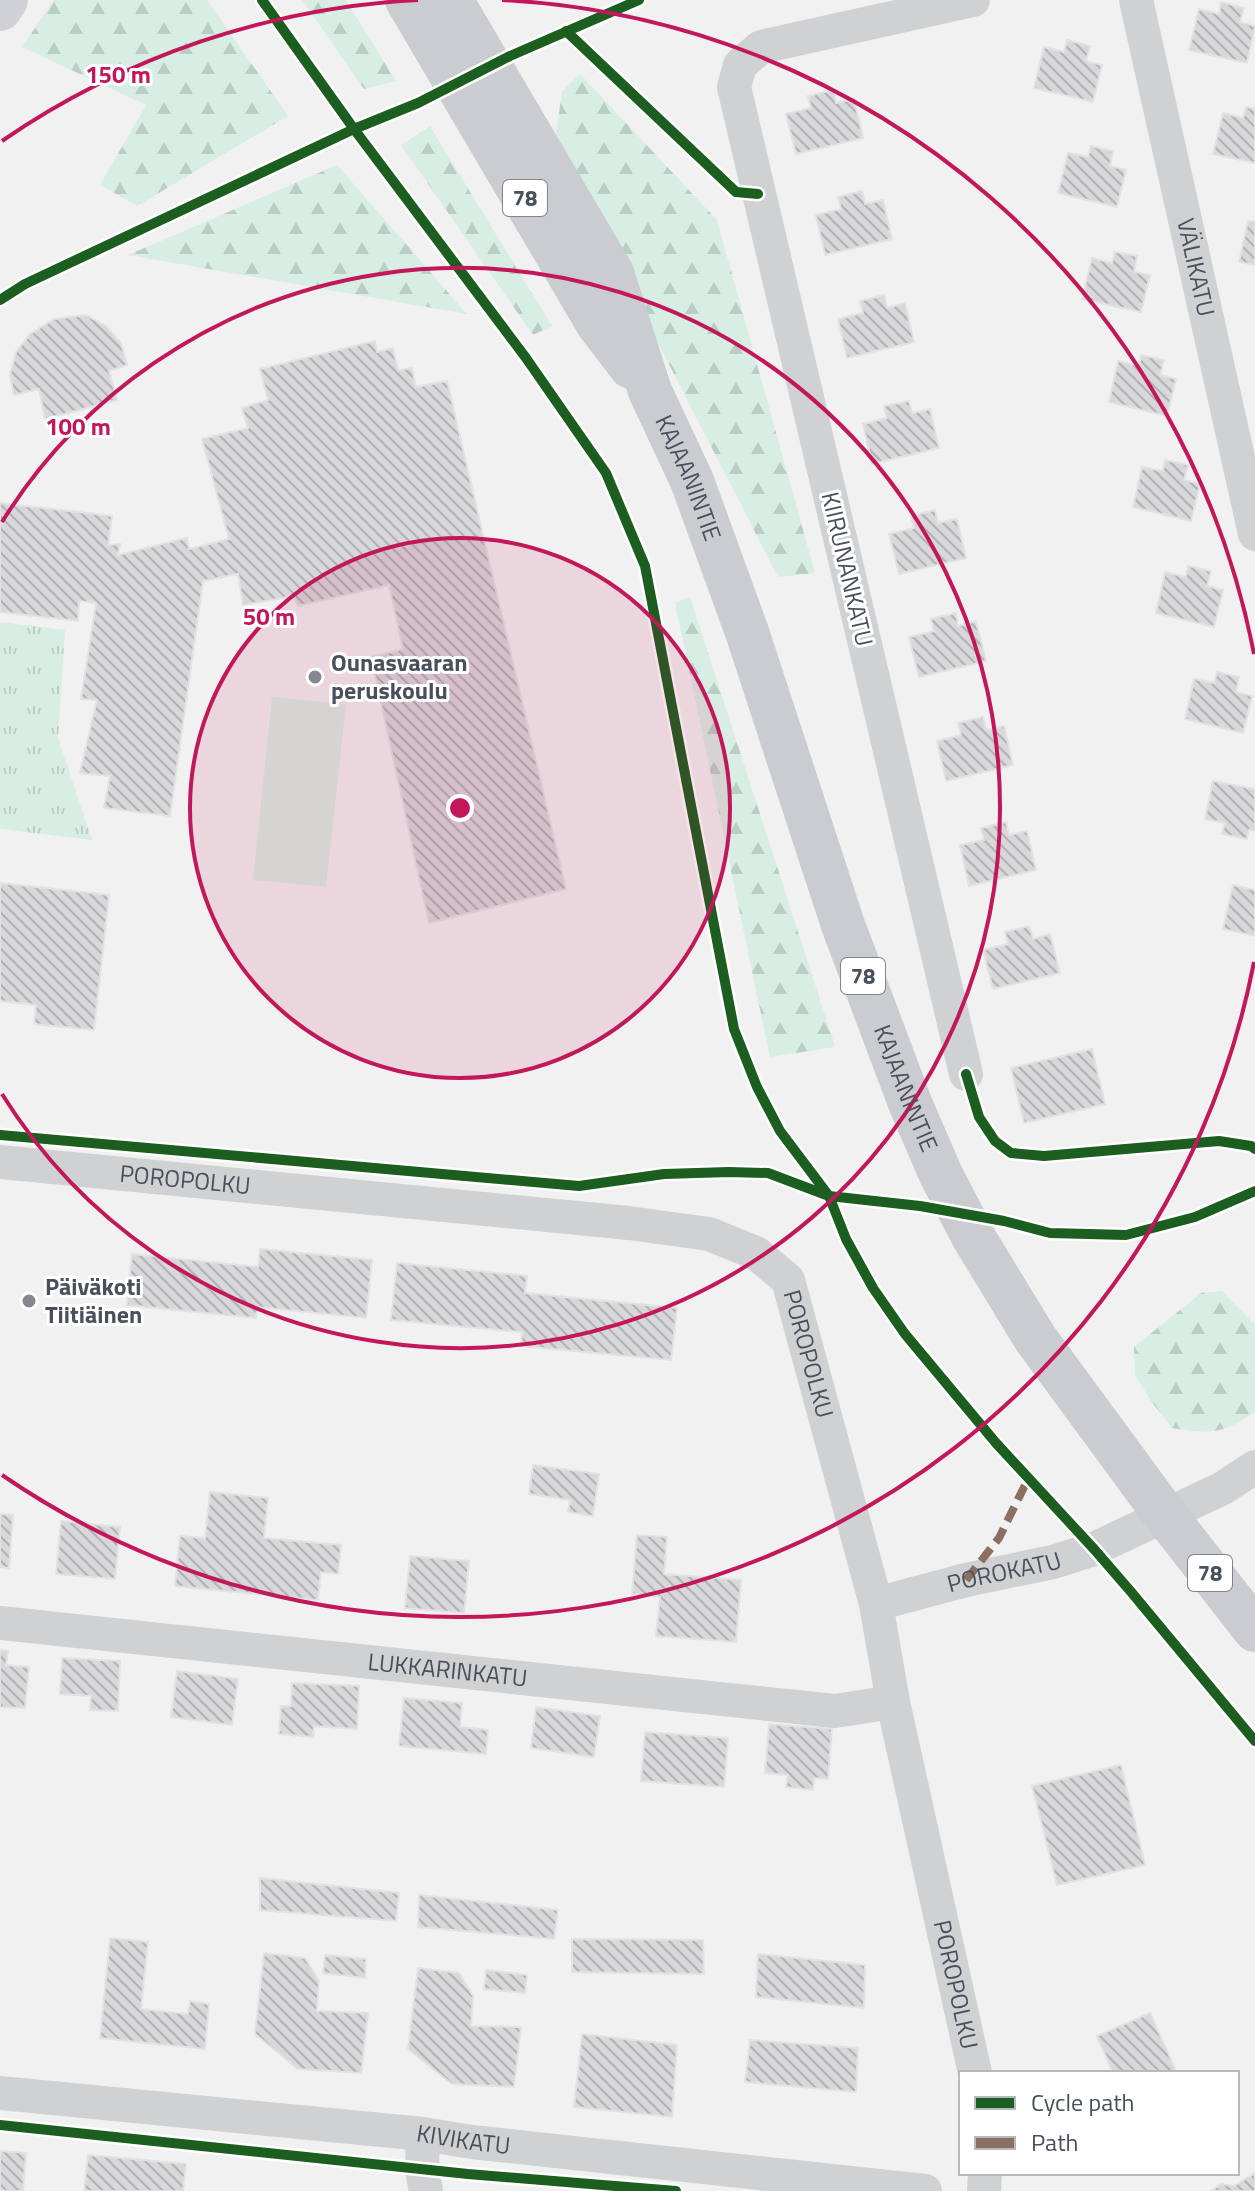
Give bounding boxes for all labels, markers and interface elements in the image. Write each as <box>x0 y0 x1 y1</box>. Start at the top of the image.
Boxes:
text: 150 m <box>85 56 151 92</box>
road number: 78 <box>503 180 547 216</box>
street label: VÄLIKATU <box>1168 215 1225 320</box>
text: 100 m <box>45 408 111 444</box>
street label: KAJAANINTIE <box>647 409 731 546</box>
street label: KIIRUNANKATU <box>813 488 883 649</box>
text: 50 m <box>243 598 295 634</box>
place label: Ounasvaaran peruskoulu <box>331 644 467 708</box>
marker: Ounasvaaran peruskoulu <box>306 668 324 686</box>
centre of rings <box>446 794 474 822</box>
road number: 78 <box>841 958 885 994</box>
street label: KAJAANINTIE <box>865 1019 948 1157</box>
street label: POROPOLKU <box>118 1155 252 1203</box>
place label: Päiväkoti Tiitiäinen <box>45 1268 142 1332</box>
street label: POROPOLKU <box>774 1286 844 1422</box>
marker: Päiväkoti Tiitiäinen <box>20 1292 38 1310</box>
street label: POROKATU <box>943 1542 1066 1601</box>
road number: 78 <box>1188 1555 1232 1591</box>
street label: LUKKARINKATU <box>366 1643 529 1695</box>
street label: POROPOLKU <box>925 1916 988 2053</box>
legend <box>959 2071 1239 2175</box>
text: Cycle path <box>1031 2084 1134 2120</box>
street label: KIVIKATU <box>414 2114 512 2163</box>
text: Path <box>1031 2124 1078 2160</box>

